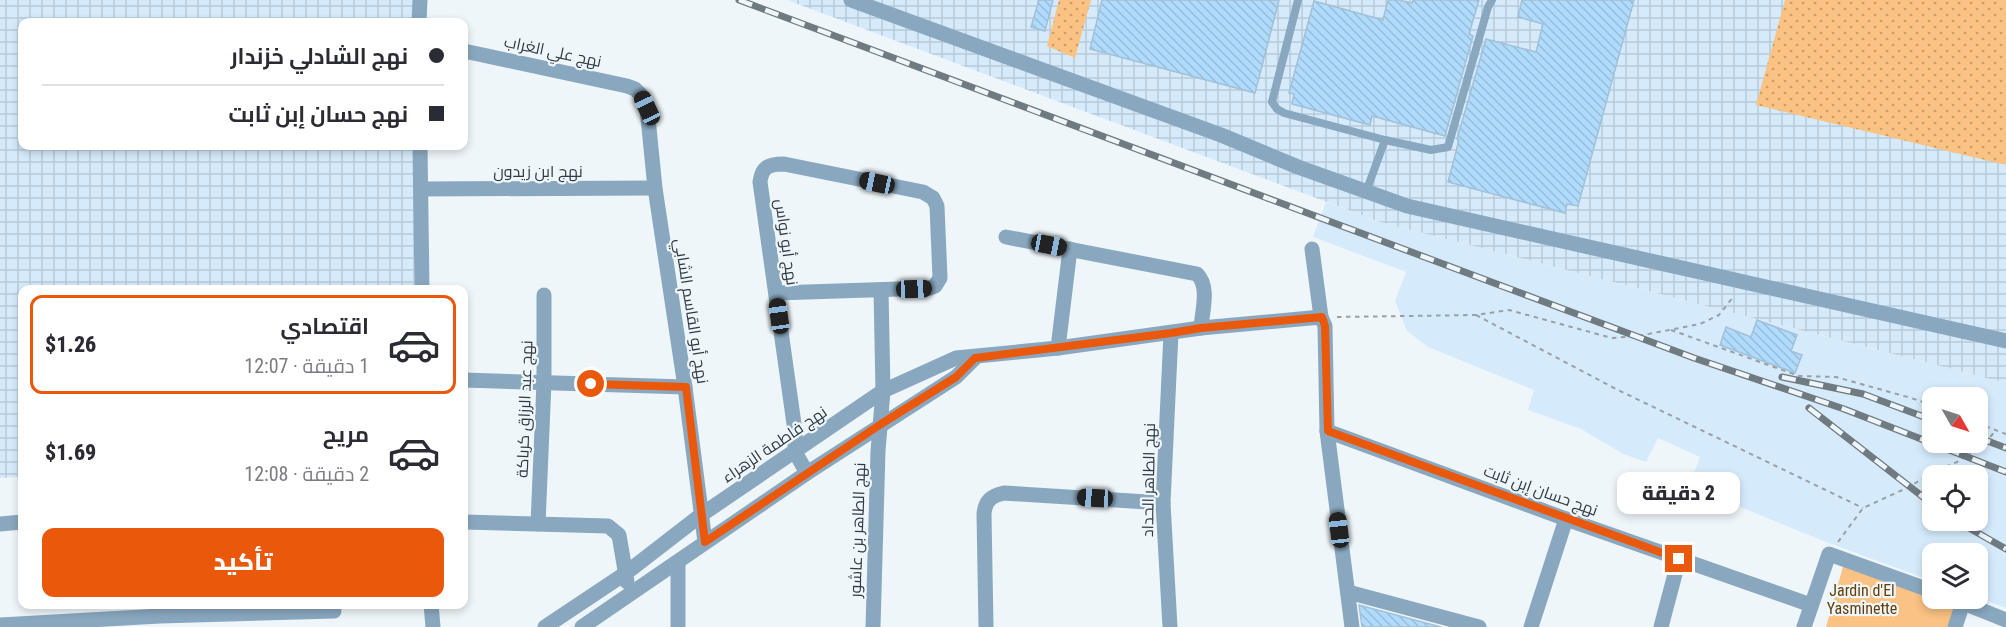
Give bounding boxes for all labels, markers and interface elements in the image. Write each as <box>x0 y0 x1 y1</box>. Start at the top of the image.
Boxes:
street label: نهج علي الغراب <box>502 32 603 75</box>
text: نهج الشادلي خزندار <box>230 44 408 69</box>
car <box>631 88 663 128</box>
text: نهج حسان إبن ثابت <box>228 102 408 127</box>
street label: نهج ابن زيدون <box>493 162 583 183</box>
car <box>858 170 896 196</box>
street label: نهج أبو نواس <box>769 198 802 287</box>
car <box>1030 233 1068 257</box>
street label: نهج أبو القاسم الشابي <box>667 237 712 386</box>
car <box>896 279 932 299</box>
car <box>768 297 790 335</box>
text: اقتصادي <box>280 314 369 339</box>
icon: car <box>387 318 441 372</box>
text: $1.26 <box>45 332 96 357</box>
street label: نهج عبد الرزاق كرباكة <box>513 340 538 478</box>
text: 1 دقيقة · 12:07 <box>244 354 369 378</box>
route start <box>577 370 604 397</box>
north arrow <box>1922 387 1988 453</box>
map controls <box>1922 387 1988 609</box>
street label: نهج فاطمة الزهراء <box>718 402 832 488</box>
text: مريح <box>323 422 369 447</box>
street label: نهج الطاهر الحداد <box>1138 423 1161 537</box>
icon: car <box>387 426 441 480</box>
text: $1.69 <box>45 440 96 465</box>
street label: نهج حسان إبن ثابت <box>1481 461 1600 522</box>
text: 2 دقيقة · 12:08 <box>244 462 369 486</box>
street label: نهج الطاهر بن عاشور <box>846 462 871 599</box>
button: locate <box>1922 465 1988 531</box>
callout: 2 دقيقة <box>1618 472 1740 514</box>
text: 2 دقيقة <box>1642 481 1715 505</box>
car <box>1077 488 1113 508</box>
car <box>1328 511 1350 549</box>
button: تأكيد <box>42 528 444 597</box>
button: layers <box>1922 543 1988 609</box>
route end <box>1665 545 1692 572</box>
park label: Jardin d'El Yasminette <box>1827 581 1897 618</box>

